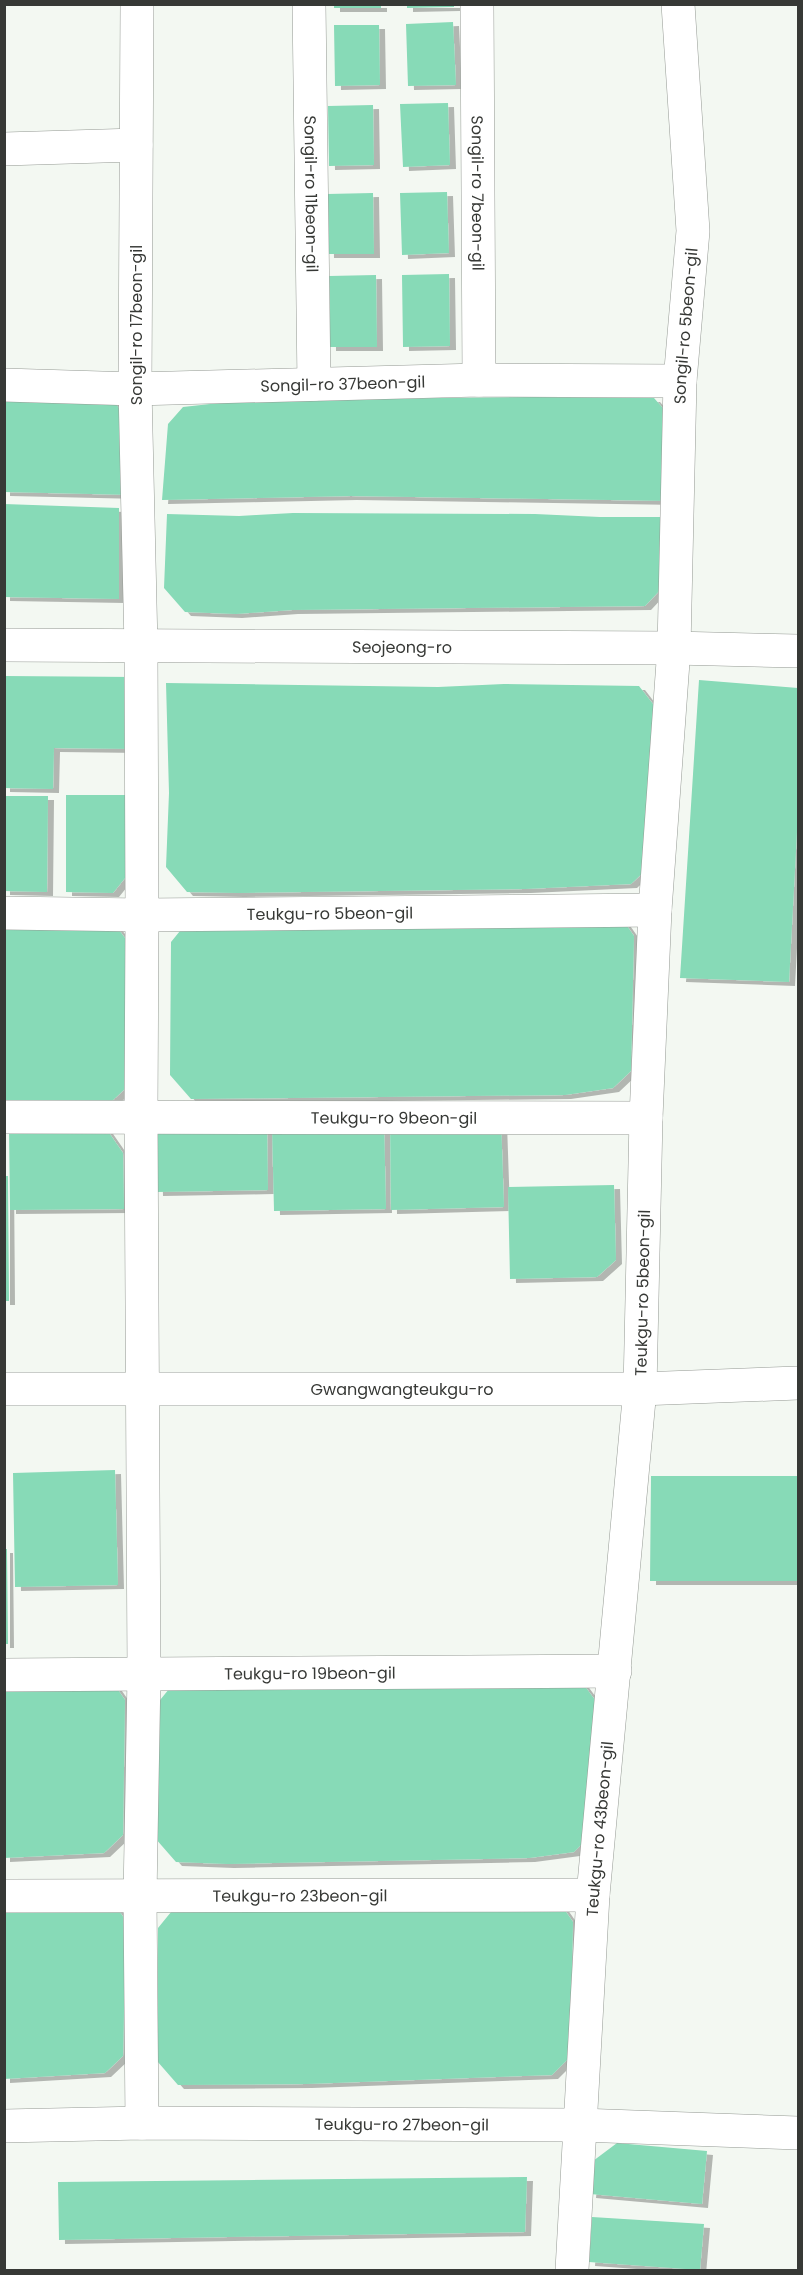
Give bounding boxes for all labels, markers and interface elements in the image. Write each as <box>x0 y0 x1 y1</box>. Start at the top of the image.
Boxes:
street label: Songil-ro 11beon-gil <box>298 115 324 273</box>
street label: Songil-ro 7beon-gil <box>466 115 489 271</box>
street label: Songil-ro 17beon-gil <box>125 245 148 405</box>
street label: Songil-ro 5beon-gil <box>668 247 703 404</box>
street label: Songil-ro 37beon-gil <box>260 370 426 398</box>
street label: Seojeong-ro <box>352 636 452 659</box>
street label: Teukgu-ro 5beon-gil <box>247 901 413 926</box>
street label: Teukgu-ro 9beon-gil <box>311 1106 477 1130</box>
street label: Teukgu-ro 5beon-gil <box>629 1209 656 1376</box>
street label: Gwangwangteukgu-ro <box>311 1378 493 1401</box>
street label: Teukgu-ro 19beon-gil <box>224 1661 396 1686</box>
street label: Teukgu-ro 43beon-gil <box>581 1740 619 1917</box>
street label: Teukgu-ro 23beon-gil <box>213 1884 387 1908</box>
street label: Teukgu-ro 27beon-gil <box>315 2113 489 2137</box>

